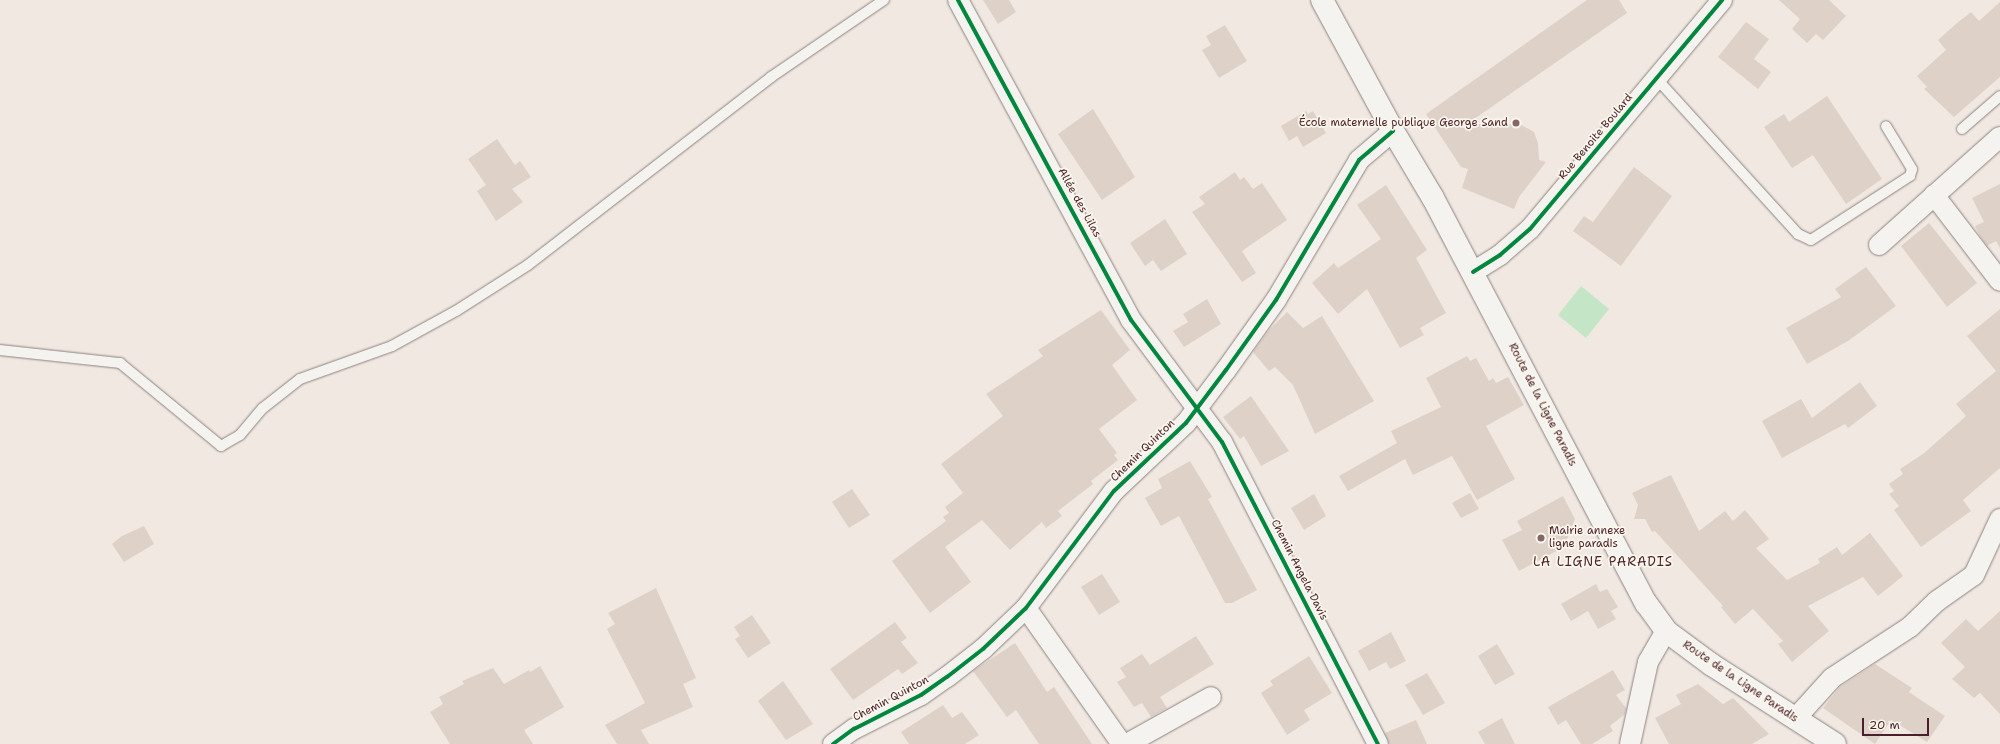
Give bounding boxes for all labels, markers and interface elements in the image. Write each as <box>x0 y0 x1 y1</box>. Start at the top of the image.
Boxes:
street label: Rue Benoite Boulard <box>1556 91 1636 183</box>
place label: École maternelle publique George Sand <box>1299 116 1508 130</box>
marker: École maternelle publique George Sand <box>1511 118 1521 128</box>
street label: Allée des Lilas <box>1055 166 1103 240</box>
street label: Route de la Ligne Paradis <box>1505 341 1579 469</box>
street label: Chemin Quinton <box>1108 417 1178 485</box>
street label: Chemin Angela Davis <box>1268 517 1330 623</box>
place label: Mairie annexe ligne paradis <box>1549 525 1625 551</box>
marker: Mairie annexe ligne paradis <box>1536 533 1546 543</box>
district label: LA LIGNE PARADIS <box>1533 554 1673 570</box>
street label: Route de la Ligne Paradis <box>1680 638 1800 726</box>
street label: Chemin Quinton <box>851 673 931 725</box>
scale bar <box>1864 710 1931 736</box>
text: 20 m <box>1869 717 1900 733</box>

